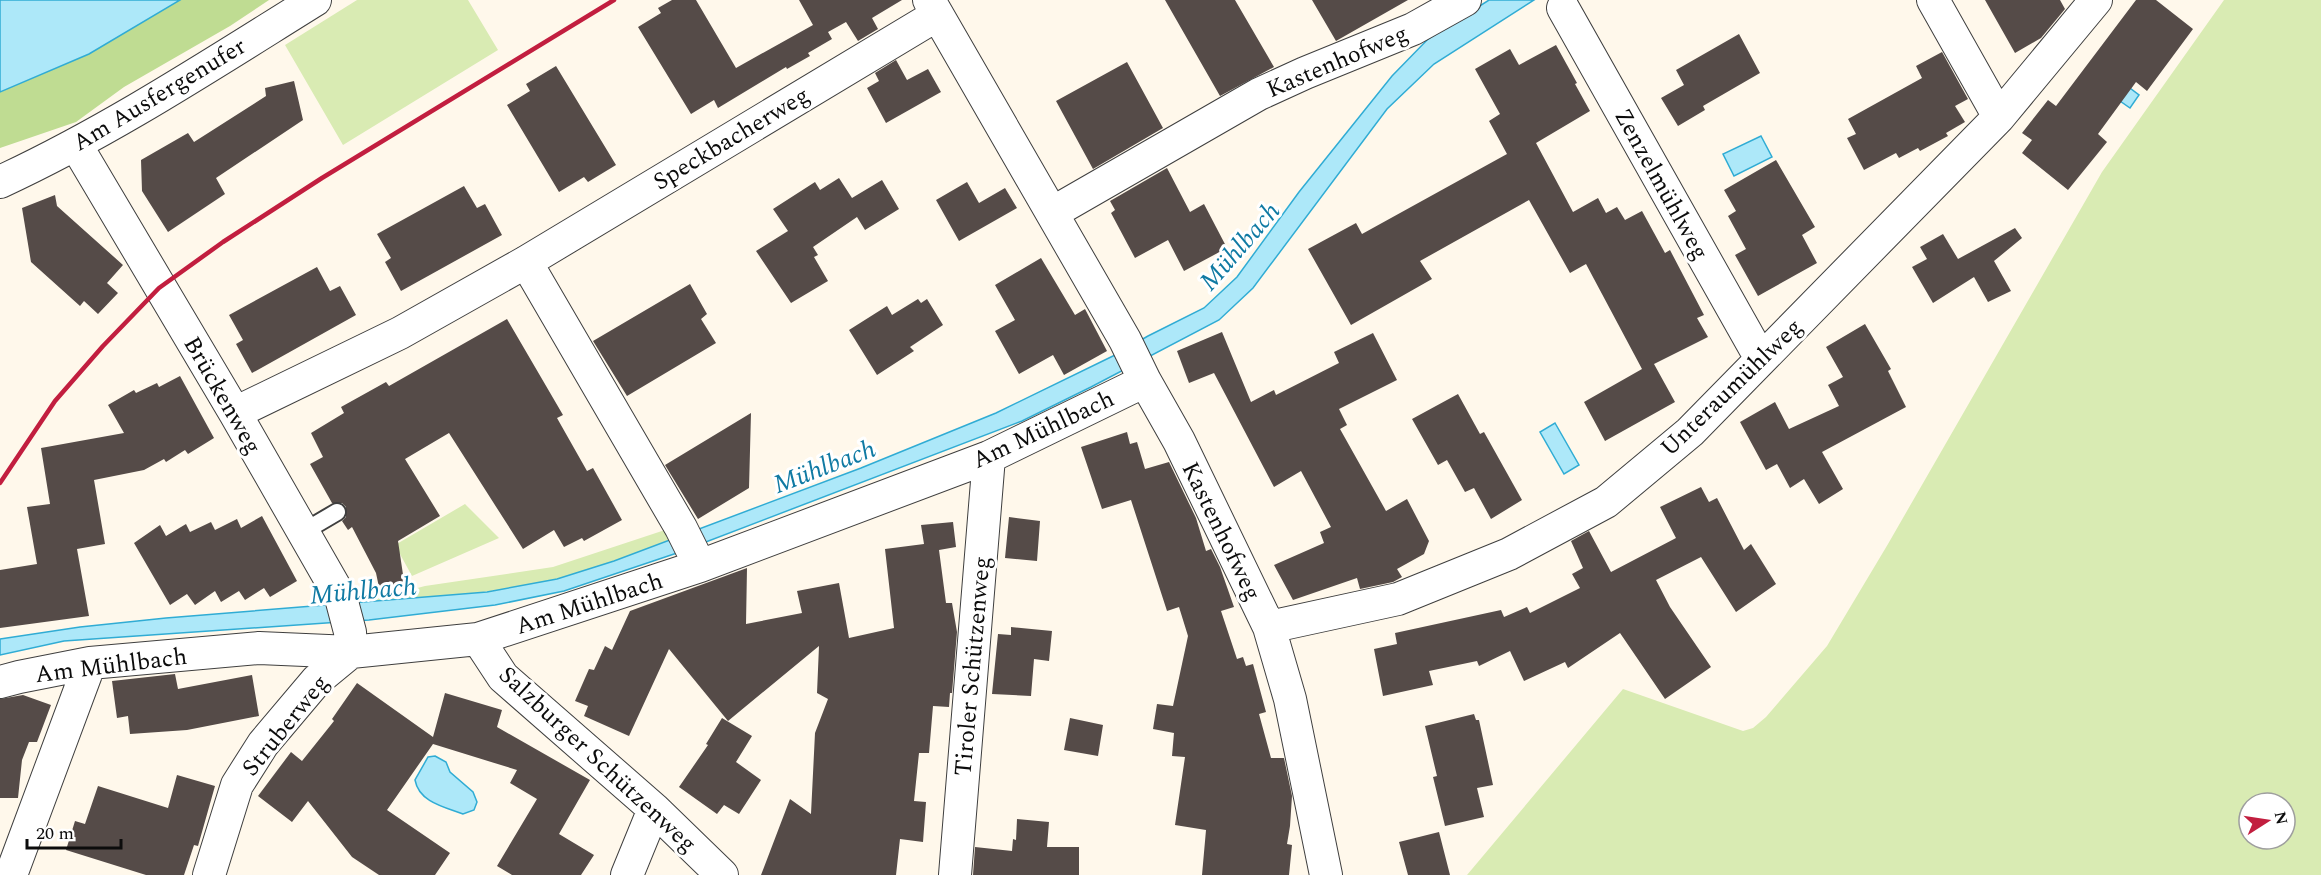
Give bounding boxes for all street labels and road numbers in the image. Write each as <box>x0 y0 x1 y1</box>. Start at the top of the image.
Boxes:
street label: Kastenhofweg <box>1261 16 1414 108</box>
street label: Am Ausfergenufer <box>66 29 253 161</box>
street label: Speckbacherweg <box>646 78 817 200</box>
street label: Zenzelmühlweg <box>1605 102 1718 267</box>
street label: Unteraumühlweg <box>1652 310 1811 465</box>
street label: Brückenweg <box>174 330 271 461</box>
street label: Am Mühlbach <box>967 381 1120 479</box>
street label: Kastenhofweg <box>1172 456 1270 607</box>
street label: Tiroler Schützenweg <box>945 555 1001 777</box>
street label: Am Mühlbach <box>511 563 668 645</box>
street label: Am Mühlbach <box>33 639 189 693</box>
street label: Salzburger Schützenweg <box>490 658 705 861</box>
street label: Struberweg <box>233 667 338 784</box>

